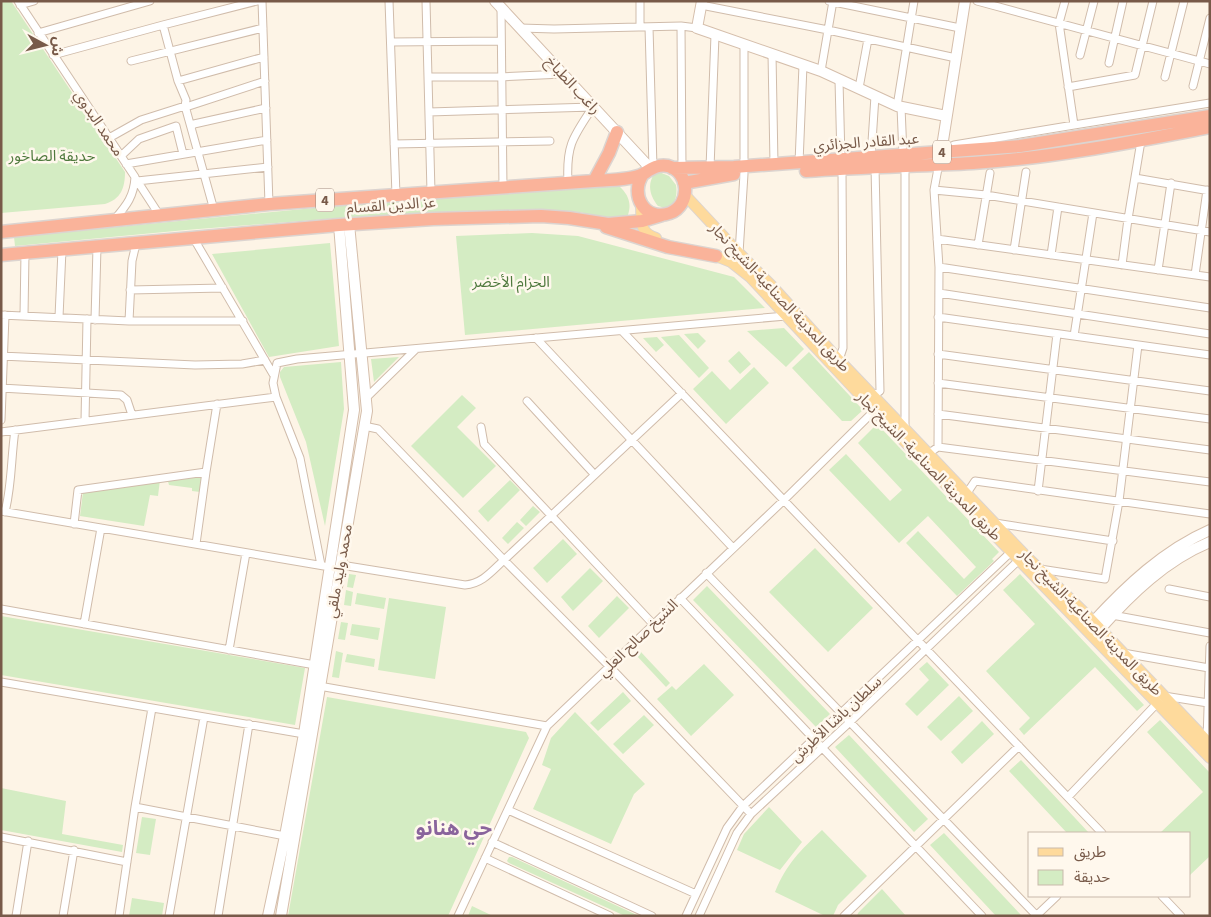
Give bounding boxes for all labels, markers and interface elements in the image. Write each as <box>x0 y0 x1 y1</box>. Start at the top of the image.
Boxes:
north arrow <box>20 20 70 70</box>
text: ش <box>46 36 68 57</box>
street label: راغب الطباخ <box>539 52 605 120</box>
street label: محمد البدوي <box>68 86 128 161</box>
street label: عبد القادر الجزائري <box>812 128 920 157</box>
road number: 4 <box>933 140 951 163</box>
park label: حديقة الصاخور <box>8 146 95 167</box>
road number: 4 <box>316 188 334 212</box>
street label: عز الدين القسام <box>346 192 437 219</box>
street label: طريق المدينة الصناعية-الشيخ نجار <box>703 217 855 377</box>
park label: الحزام الأخضر <box>471 272 550 293</box>
street label: طريق المدينة الصناعية- الشيخ نجار <box>850 386 1006 546</box>
street label: محمد وليد ملقي <box>321 522 359 620</box>
street label: طريق المدينة الصناعية-الشيخ نجار <box>1013 543 1167 701</box>
street label: الشيخ صالح العلي <box>594 595 684 683</box>
street label: سلطان باشا الأطرش <box>786 671 887 767</box>
district label: حي هنانو <box>416 815 493 845</box>
legend <box>1028 832 1191 897</box>
text: طريق <box>1074 842 1106 863</box>
text: حديقة <box>1074 867 1110 888</box>

